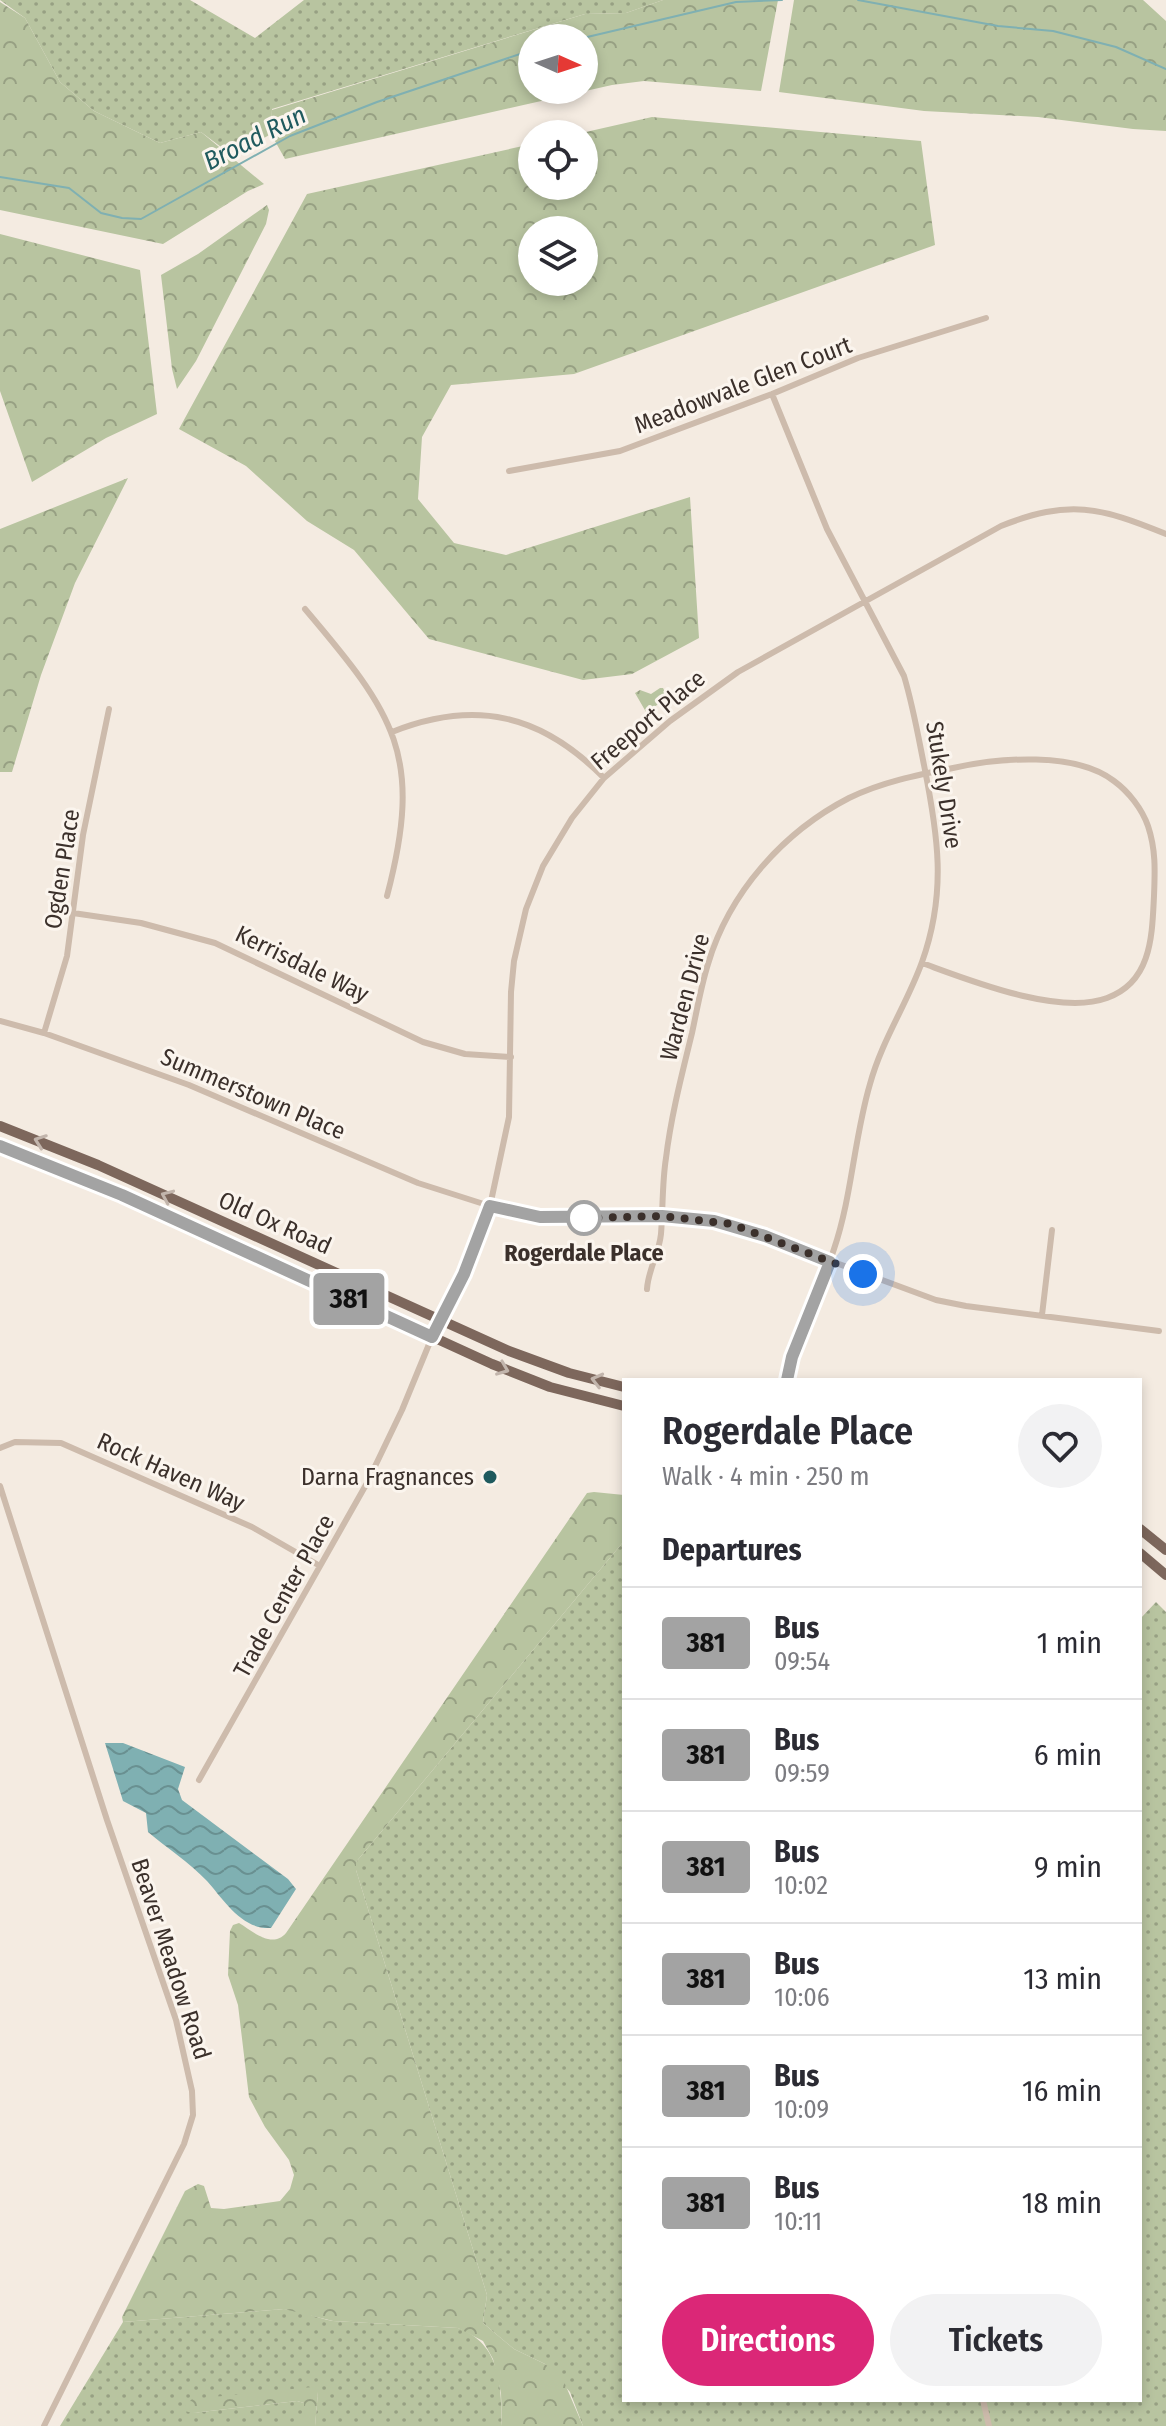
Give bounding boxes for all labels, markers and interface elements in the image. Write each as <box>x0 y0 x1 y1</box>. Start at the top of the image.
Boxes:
north arrow <box>518 24 598 104</box>
map controls <box>518 24 598 296</box>
water label: Broad Run <box>199 99 311 177</box>
button: locate <box>518 120 598 200</box>
button: layers <box>518 216 598 296</box>
street label: Meadowvale Glen Court <box>630 331 856 439</box>
street label: Freeport Place <box>585 664 711 776</box>
street label: Stukely Drive <box>920 719 968 851</box>
street label: Ogden Place <box>39 807 85 931</box>
street label: Kerrisdale Way <box>231 920 373 1008</box>
street label: Warden Drive <box>655 930 715 1064</box>
street label: Summerstown Place <box>157 1043 349 1145</box>
one-way arrow <box>33 1134 47 1151</box>
street label: Old Ox Road <box>214 1186 336 1260</box>
one-way arrow <box>161 1190 175 1206</box>
marker: Rogerdale Place <box>567 1201 601 1235</box>
place label: Rogerdale Place <box>504 1239 664 1267</box>
your location <box>843 1254 883 1294</box>
line badge: 381 <box>303 1273 395 1325</box>
text: 381 <box>329 1282 369 1315</box>
one-way arrow <box>495 1359 509 1376</box>
one-way arrow <box>590 1373 604 1390</box>
button: heart <box>1018 1404 1102 1488</box>
text: Rogerdale Place <box>662 1408 913 1454</box>
street label: Rock Haven Way <box>93 1427 249 1517</box>
text: Walk · 4 min · 250 m <box>662 1461 870 1492</box>
place label: Darna Fragnances <box>301 1463 474 1491</box>
marker: Darna Fragnances <box>481 1468 499 1486</box>
street label: Trade Center Place <box>228 1510 340 1682</box>
text: Departures <box>662 1532 802 1568</box>
text: Bus <box>774 1610 819 1646</box>
text: 1 min <box>1037 1625 1102 1661</box>
text: 381 <box>686 1626 726 1659</box>
text: 09:54 <box>774 1646 830 1677</box>
text: Bus <box>774 1722 819 1758</box>
text: 6 min <box>1034 1737 1102 1773</box>
text: 381 <box>686 1738 726 1771</box>
text: 09:59 <box>774 1758 830 1789</box>
text: Bus <box>774 1834 819 1870</box>
text: 9 min <box>1034 1849 1102 1885</box>
text: 381 <box>686 1850 726 1883</box>
street label: Beaver Meadow Road <box>125 1855 217 2063</box>
text: 10:02 <box>774 1870 828 1901</box>
text: Bus <box>774 1946 819 1982</box>
text: 13 min <box>1023 1961 1102 1997</box>
text: 381 <box>686 1962 726 1995</box>
text: 10:06 <box>774 1982 830 2013</box>
text: Bus <box>774 2058 819 2094</box>
text: 16 min <box>1022 2073 1102 2109</box>
text: 381 <box>686 2074 726 2107</box>
text: 10:09 <box>774 2094 829 2125</box>
text: Bus <box>774 2170 819 2206</box>
text: 18 min <box>1022 2185 1102 2221</box>
text: 381 <box>686 2186 726 2219</box>
text: 10:11 <box>774 2206 822 2237</box>
button: Directions <box>662 2294 874 2386</box>
button: Tickets <box>890 2294 1102 2386</box>

